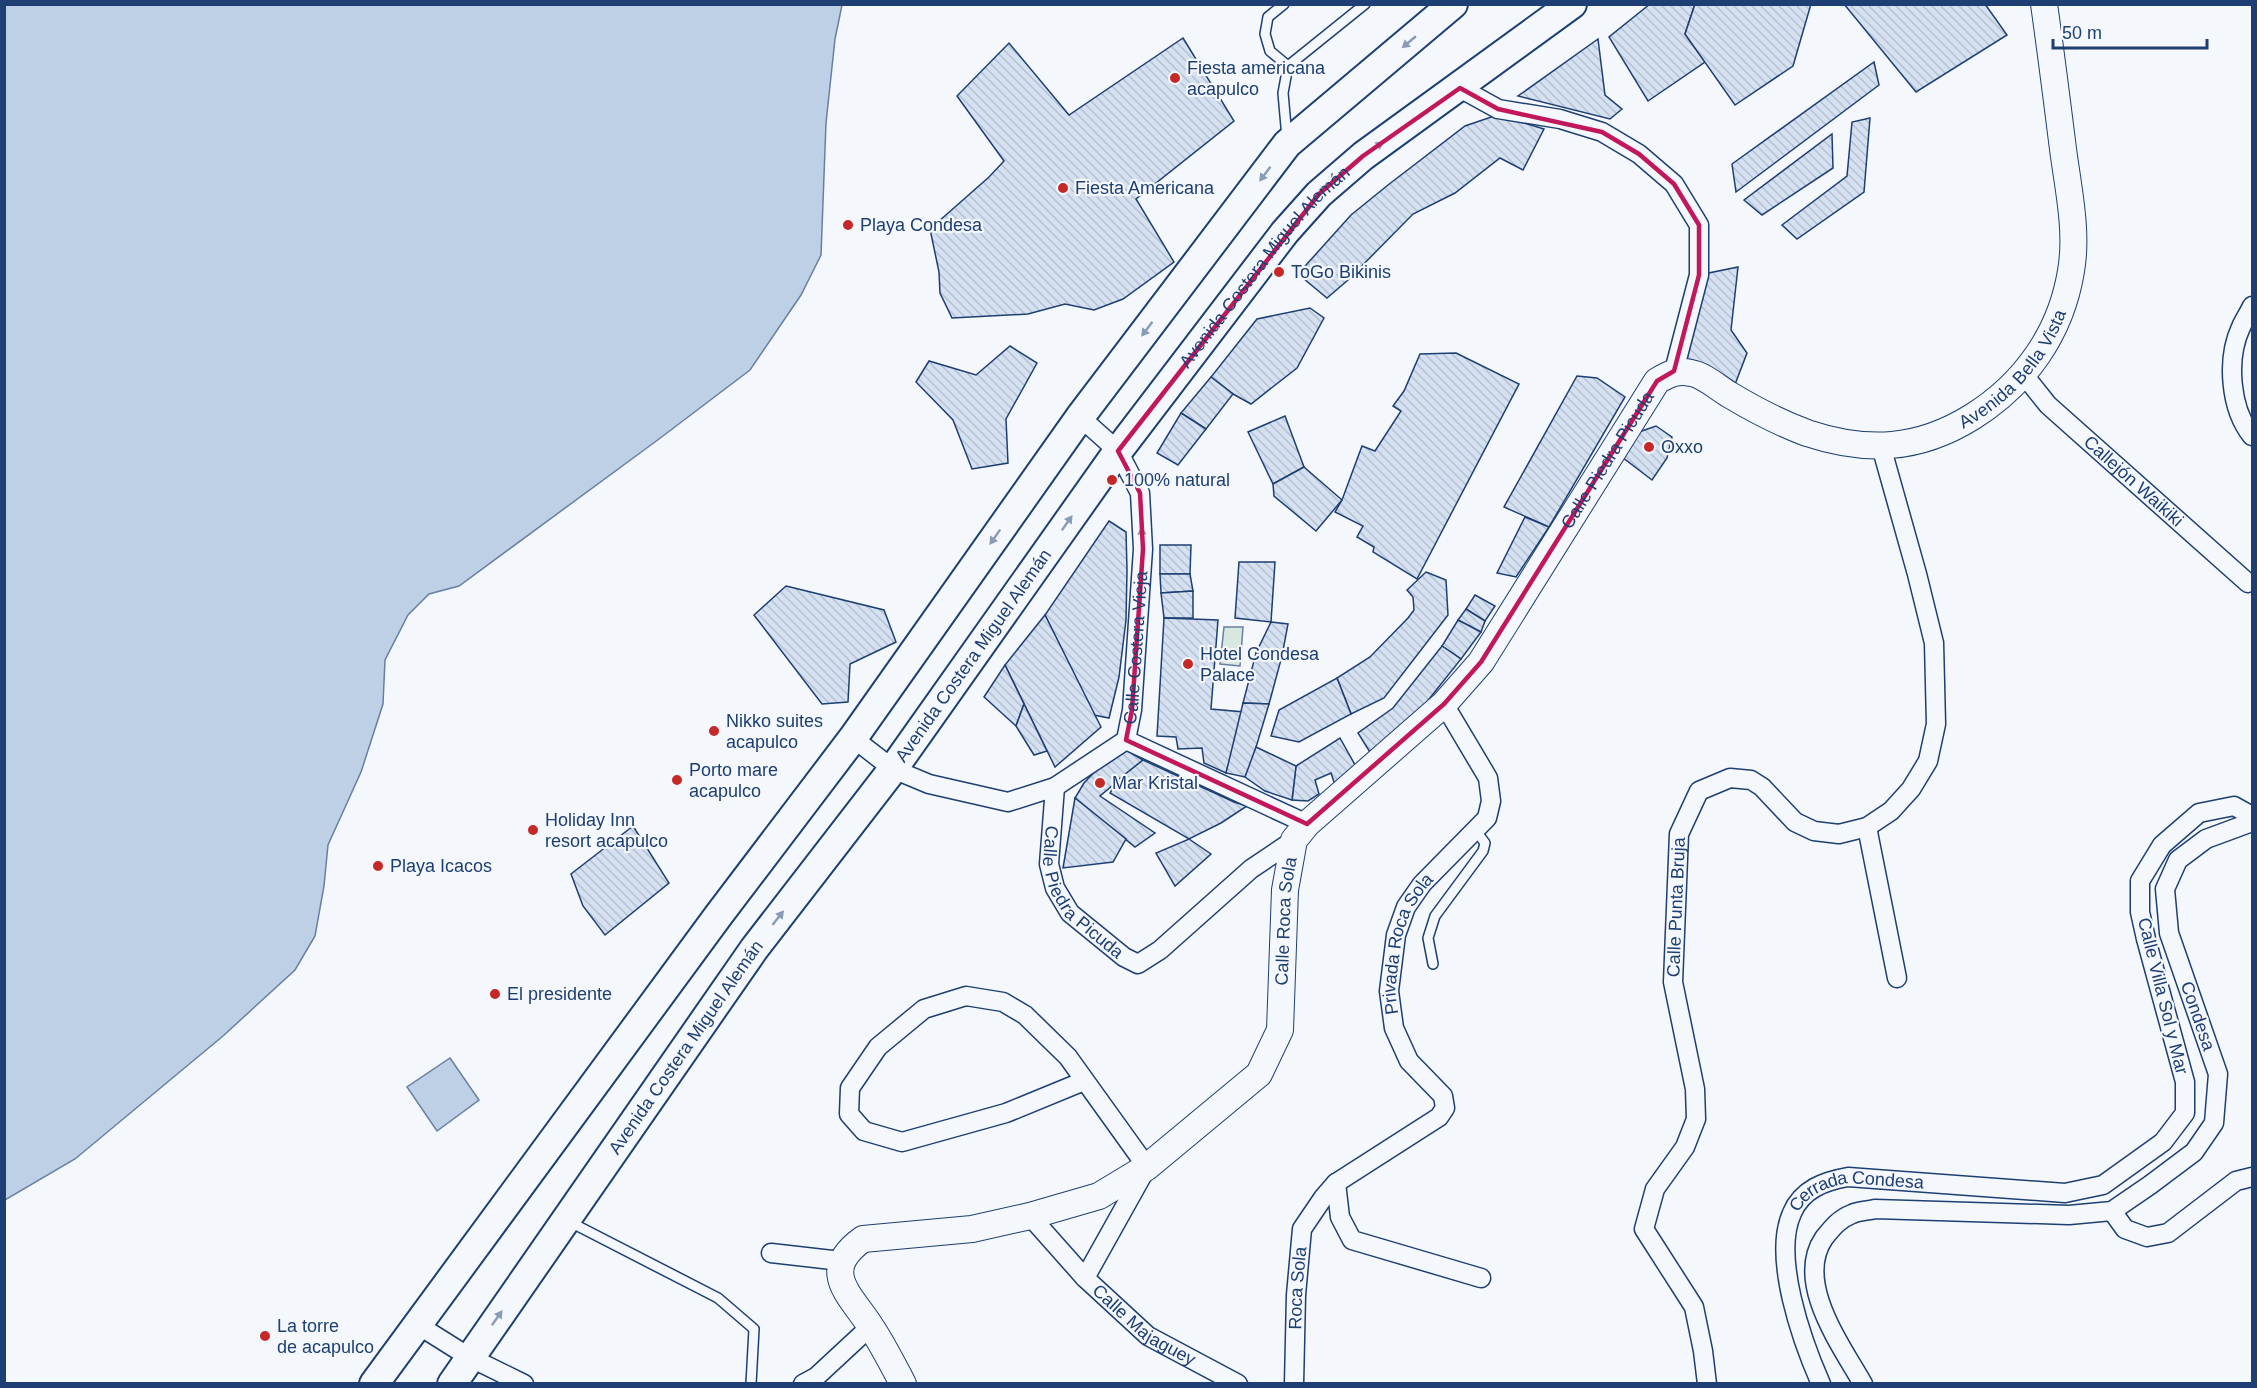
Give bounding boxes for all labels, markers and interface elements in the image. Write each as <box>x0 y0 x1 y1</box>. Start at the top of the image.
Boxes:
scale bar <box>2053 12 2208 50</box>
text: 50 m <box>2062 23 2102 43</box>
one-way arrow <box>1401 35 1416 48</box>
place label: Fiesta americana acapulco <box>1187 58 1326 99</box>
marker: Fiesta americana acapulco <box>1168 71 1182 85</box>
one-way arrow <box>1368 142 1384 153</box>
street label: Avenida Costera Miguel Alemán <box>1175 162 1354 372</box>
one-way arrow <box>1260 166 1272 181</box>
place label: Fiesta Americana <box>1075 178 1215 198</box>
marker: Fiesta Americana <box>1056 181 1070 195</box>
place label: Playa Condesa <box>860 215 983 235</box>
marker: Playa Condesa <box>841 218 855 232</box>
place label: ToGo Bikinis <box>1291 262 1391 282</box>
marker: ToGo Bikinis <box>1272 265 1286 279</box>
street label: Avenida Bella Vista <box>1955 306 2070 433</box>
one-way arrow <box>1142 321 1154 336</box>
street label: Calle Piedra Picuda <box>1557 387 1659 532</box>
street label: Callejón Waikiki <box>2080 432 2187 531</box>
place label: Oxxo <box>1661 437 1703 457</box>
marker: Oxxo <box>1642 440 1656 454</box>
place label: 100% natural <box>1124 470 1230 490</box>
marker: 100% natural <box>1105 473 1119 487</box>
one-way arrow <box>1061 516 1073 532</box>
one-way arrow <box>1138 526 1147 545</box>
one-way arrow <box>989 529 1001 545</box>
street label: Avenida Costera Miguel Alemán <box>891 545 1055 766</box>
street label: Calle Costera Vieja <box>1119 569 1152 726</box>
place label: Hotel Condesa Palace <box>1200 644 1320 685</box>
marker: Hotel Condesa Palace <box>1181 657 1195 671</box>
place label: Nikko suites acapulco <box>726 711 823 752</box>
marker: Nikko suites acapulco <box>707 724 721 738</box>
place label: Porto mare acapulco <box>689 760 778 801</box>
marker: Porto mare acapulco <box>670 773 684 787</box>
place label: Mar Kristal <box>1112 773 1198 793</box>
marker: Mar Kristal <box>1093 776 1107 790</box>
place label: Holiday Inn resort acapulco <box>545 810 668 851</box>
marker: Holiday Inn resort acapulco <box>526 823 540 837</box>
street label: Calle Piedra Picuda <box>1039 825 1128 963</box>
street label: Calle Punta Bruja <box>1663 836 1689 978</box>
street label: Calle Roca Sola <box>1272 854 1301 986</box>
place label: Playa Icacos <box>390 856 492 876</box>
marker: Playa Icacos <box>371 859 385 873</box>
street label: Privada Roca Sola <box>1379 868 1438 1016</box>
one-way arrow <box>771 910 784 926</box>
street label: Calle Villa Sol y Mar <box>2134 916 2192 1076</box>
street label: Avenida Costera Miguel Alemán <box>605 936 767 1158</box>
street label: Condesa <box>2177 979 2220 1054</box>
place label: El presidente <box>507 984 612 1004</box>
marker: El presidente <box>488 987 502 1001</box>
street label: Cerrada Condesa <box>1785 1167 1926 1215</box>
street label: Roca Sola <box>1285 1245 1310 1330</box>
street label: Calle Majaguey <box>1089 1280 1199 1370</box>
one-way arrow <box>491 1310 503 1326</box>
place label: La torre de acapulco <box>277 1316 374 1357</box>
marker: La torre de acapulco <box>258 1329 272 1343</box>

